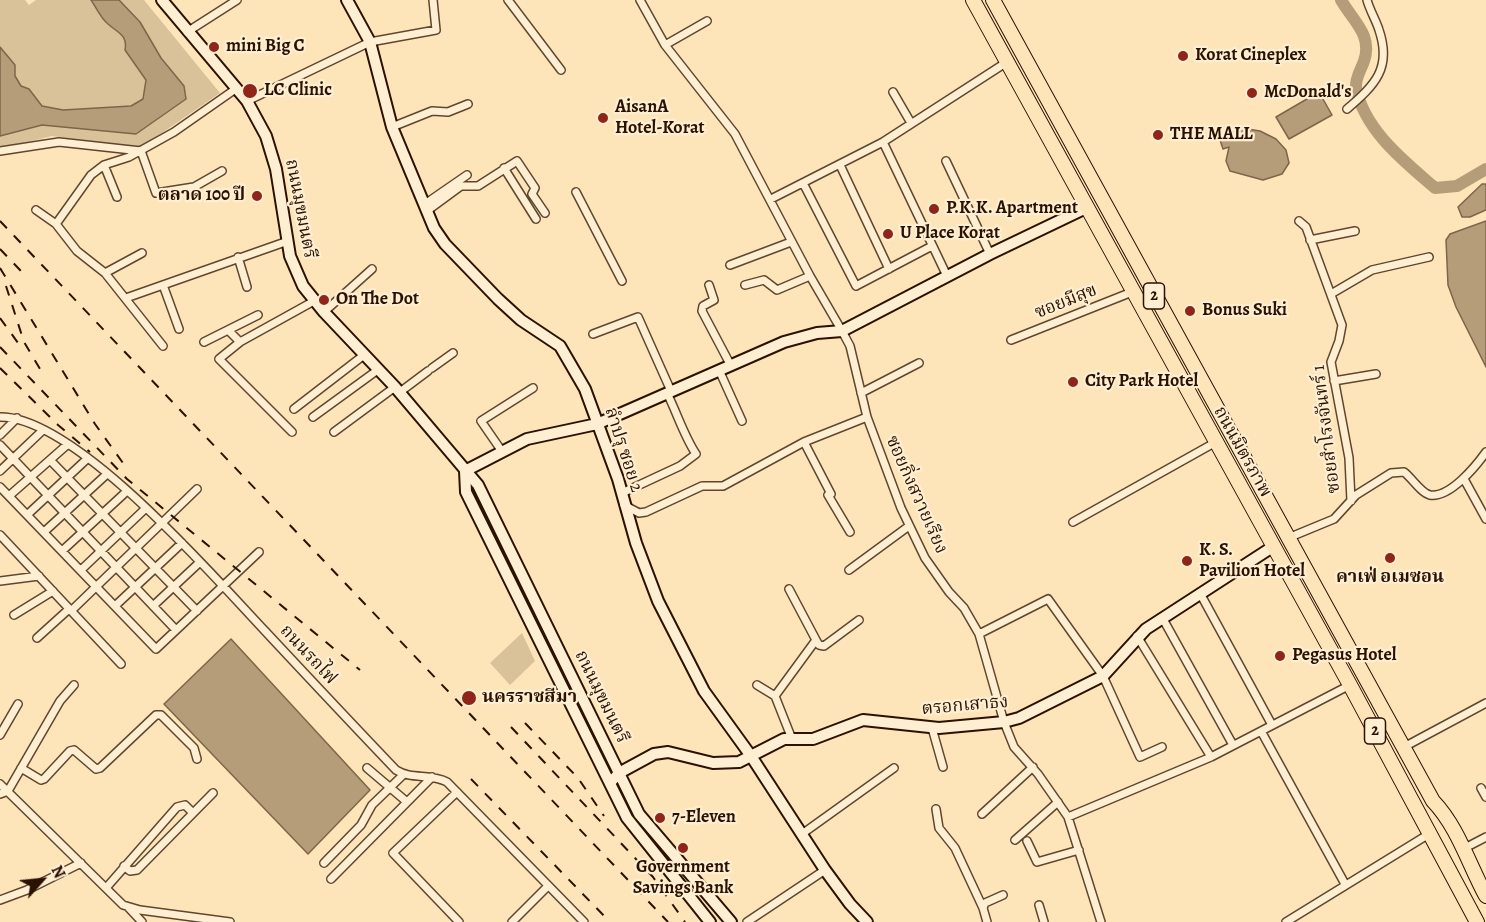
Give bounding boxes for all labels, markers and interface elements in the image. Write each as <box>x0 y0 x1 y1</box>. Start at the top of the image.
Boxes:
place label: mini Big C <box>226 36 305 58</box>
marker: mini Big C <box>207 40 221 54</box>
place label: Korat Cineplex <box>1195 45 1306 67</box>
marker: Korat Cineplex <box>1176 49 1190 63</box>
place label: LC Clinic <box>264 80 332 102</box>
marker: LC Clinic <box>241 82 259 100</box>
place label: McDonald's <box>1264 82 1352 104</box>
marker: McDonald's <box>1245 86 1259 100</box>
place label: AisanA Hotel-Korat <box>615 97 705 140</box>
marker: AisanA Hotel-Korat <box>596 111 610 125</box>
place label: THE MALL <box>1170 124 1253 146</box>
marker: THE MALL <box>1151 128 1165 142</box>
street label: ถนนมุขมนตรี <box>280 157 320 261</box>
place label: ตลาด 100 ปี <box>158 185 245 207</box>
marker: ตลาด 100 ปี <box>250 189 264 203</box>
place label: P.K.K. Apartment <box>946 198 1078 220</box>
marker: P.K.K. Apartment <box>927 202 941 216</box>
place label: U Place Korat <box>900 223 1000 245</box>
marker: U Place Korat <box>881 227 895 241</box>
street label: ซอยมีสุข <box>1032 280 1100 324</box>
road number: 2 <box>1144 283 1164 309</box>
place label: On The Dot <box>336 289 419 311</box>
marker: On The Dot <box>317 293 331 307</box>
place label: Bonus Suki <box>1202 300 1287 322</box>
marker: Bonus Suki <box>1183 304 1197 318</box>
street label: ซอยสำโรงจันทร์ 1 <box>1308 363 1346 495</box>
place label: City Park Hotel <box>1085 371 1198 393</box>
marker: City Park Hotel <box>1066 375 1080 389</box>
street label: ถนนมิตรภาพ <box>1208 403 1276 501</box>
street label: ลำปรุ ซอย 2 <box>599 405 647 495</box>
street label: ซอยกิ่งสวายเรียง <box>880 433 952 557</box>
place label: K. S. Pavilion Hotel <box>1199 540 1305 582</box>
marker: คาเฟ่ อเมซอน <box>1383 551 1397 565</box>
marker: K. S. Pavilion Hotel <box>1180 554 1194 568</box>
place label: คาเฟ่ อเมซอน <box>1336 567 1444 589</box>
street label: ถนนรถไฟ <box>275 621 341 689</box>
place label: Pegasus Hotel <box>1292 645 1397 667</box>
street label: ถนนมุขมนตรี <box>569 647 633 747</box>
marker: Pegasus Hotel <box>1273 649 1287 663</box>
place label: นครราชสีมา <box>482 687 577 709</box>
marker: นครราชสีมา <box>460 689 478 707</box>
street label: ตรอกเสาธง <box>921 691 1009 721</box>
road number: 2 <box>1364 718 1386 744</box>
place label: 7-Eleven <box>672 807 736 829</box>
marker: 7-Eleven <box>653 811 667 825</box>
marker: Government Savings Bank <box>676 841 690 855</box>
north arrow <box>12 850 72 910</box>
place label: Government Savings Bank <box>633 857 733 900</box>
text: N <box>46 862 70 882</box>

